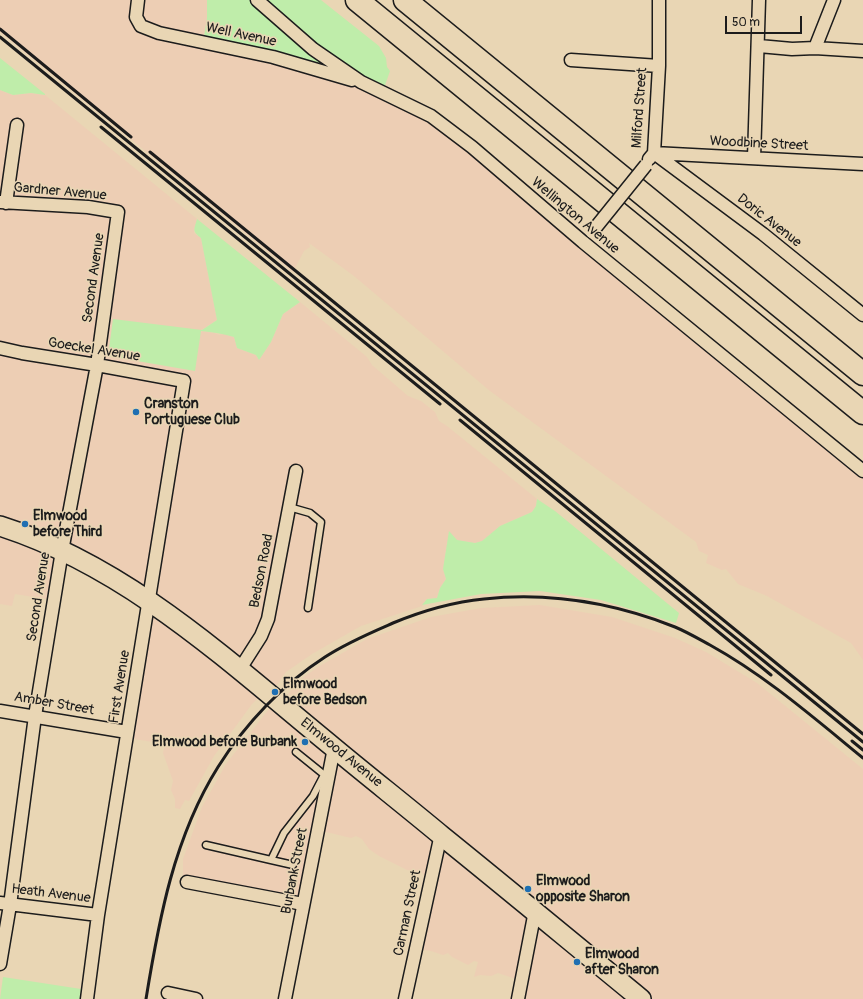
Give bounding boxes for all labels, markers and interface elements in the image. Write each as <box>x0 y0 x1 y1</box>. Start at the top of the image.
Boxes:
scale bar <box>727 8 804 34</box>
text: 50 m <box>732 15 760 30</box>
street label: Well Avenue <box>204 19 278 51</box>
street label: Milford Street <box>629 67 651 149</box>
street label: Woodbine Street <box>709 133 809 155</box>
street label: Wellington Avenue <box>528 174 622 258</box>
street label: Gardner Avenue <box>13 180 107 204</box>
street label: Doric Avenue <box>734 191 804 251</box>
street label: Second Avenue <box>79 232 109 324</box>
street label: Goeckel Avenue <box>47 334 141 366</box>
place label: Cranston Portuguese Club <box>144 396 240 428</box>
marker: Cranston Portuguese Club <box>131 407 141 417</box>
place label: Elmwood before Third <box>33 508 102 540</box>
marker: Elmwood before Third <box>20 519 30 529</box>
street label: Bedson Road <box>247 532 277 610</box>
street label: Second Avenue <box>24 551 54 643</box>
street label: First Avenue <box>106 649 134 725</box>
place label: Elmwood before Bedson <box>283 676 367 708</box>
marker: Elmwood before Bedson <box>270 687 280 697</box>
street label: Amber Street <box>13 689 95 719</box>
street label: Elmwood Avenue <box>297 715 385 791</box>
place label: Elmwood before Burbank <box>152 734 297 750</box>
marker: Elmwood before Burbank <box>300 737 310 747</box>
street label: Burbank Street <box>278 826 312 916</box>
street label: Carman Street <box>391 868 425 958</box>
place label: Elmwood opposite Sharon <box>536 873 630 906</box>
street label: Heath Avenue <box>10 881 92 907</box>
marker: Elmwood opposite Sharon <box>523 884 533 894</box>
place label: Elmwood after Sharon <box>585 946 659 978</box>
marker: Elmwood after Sharon <box>572 957 582 967</box>

